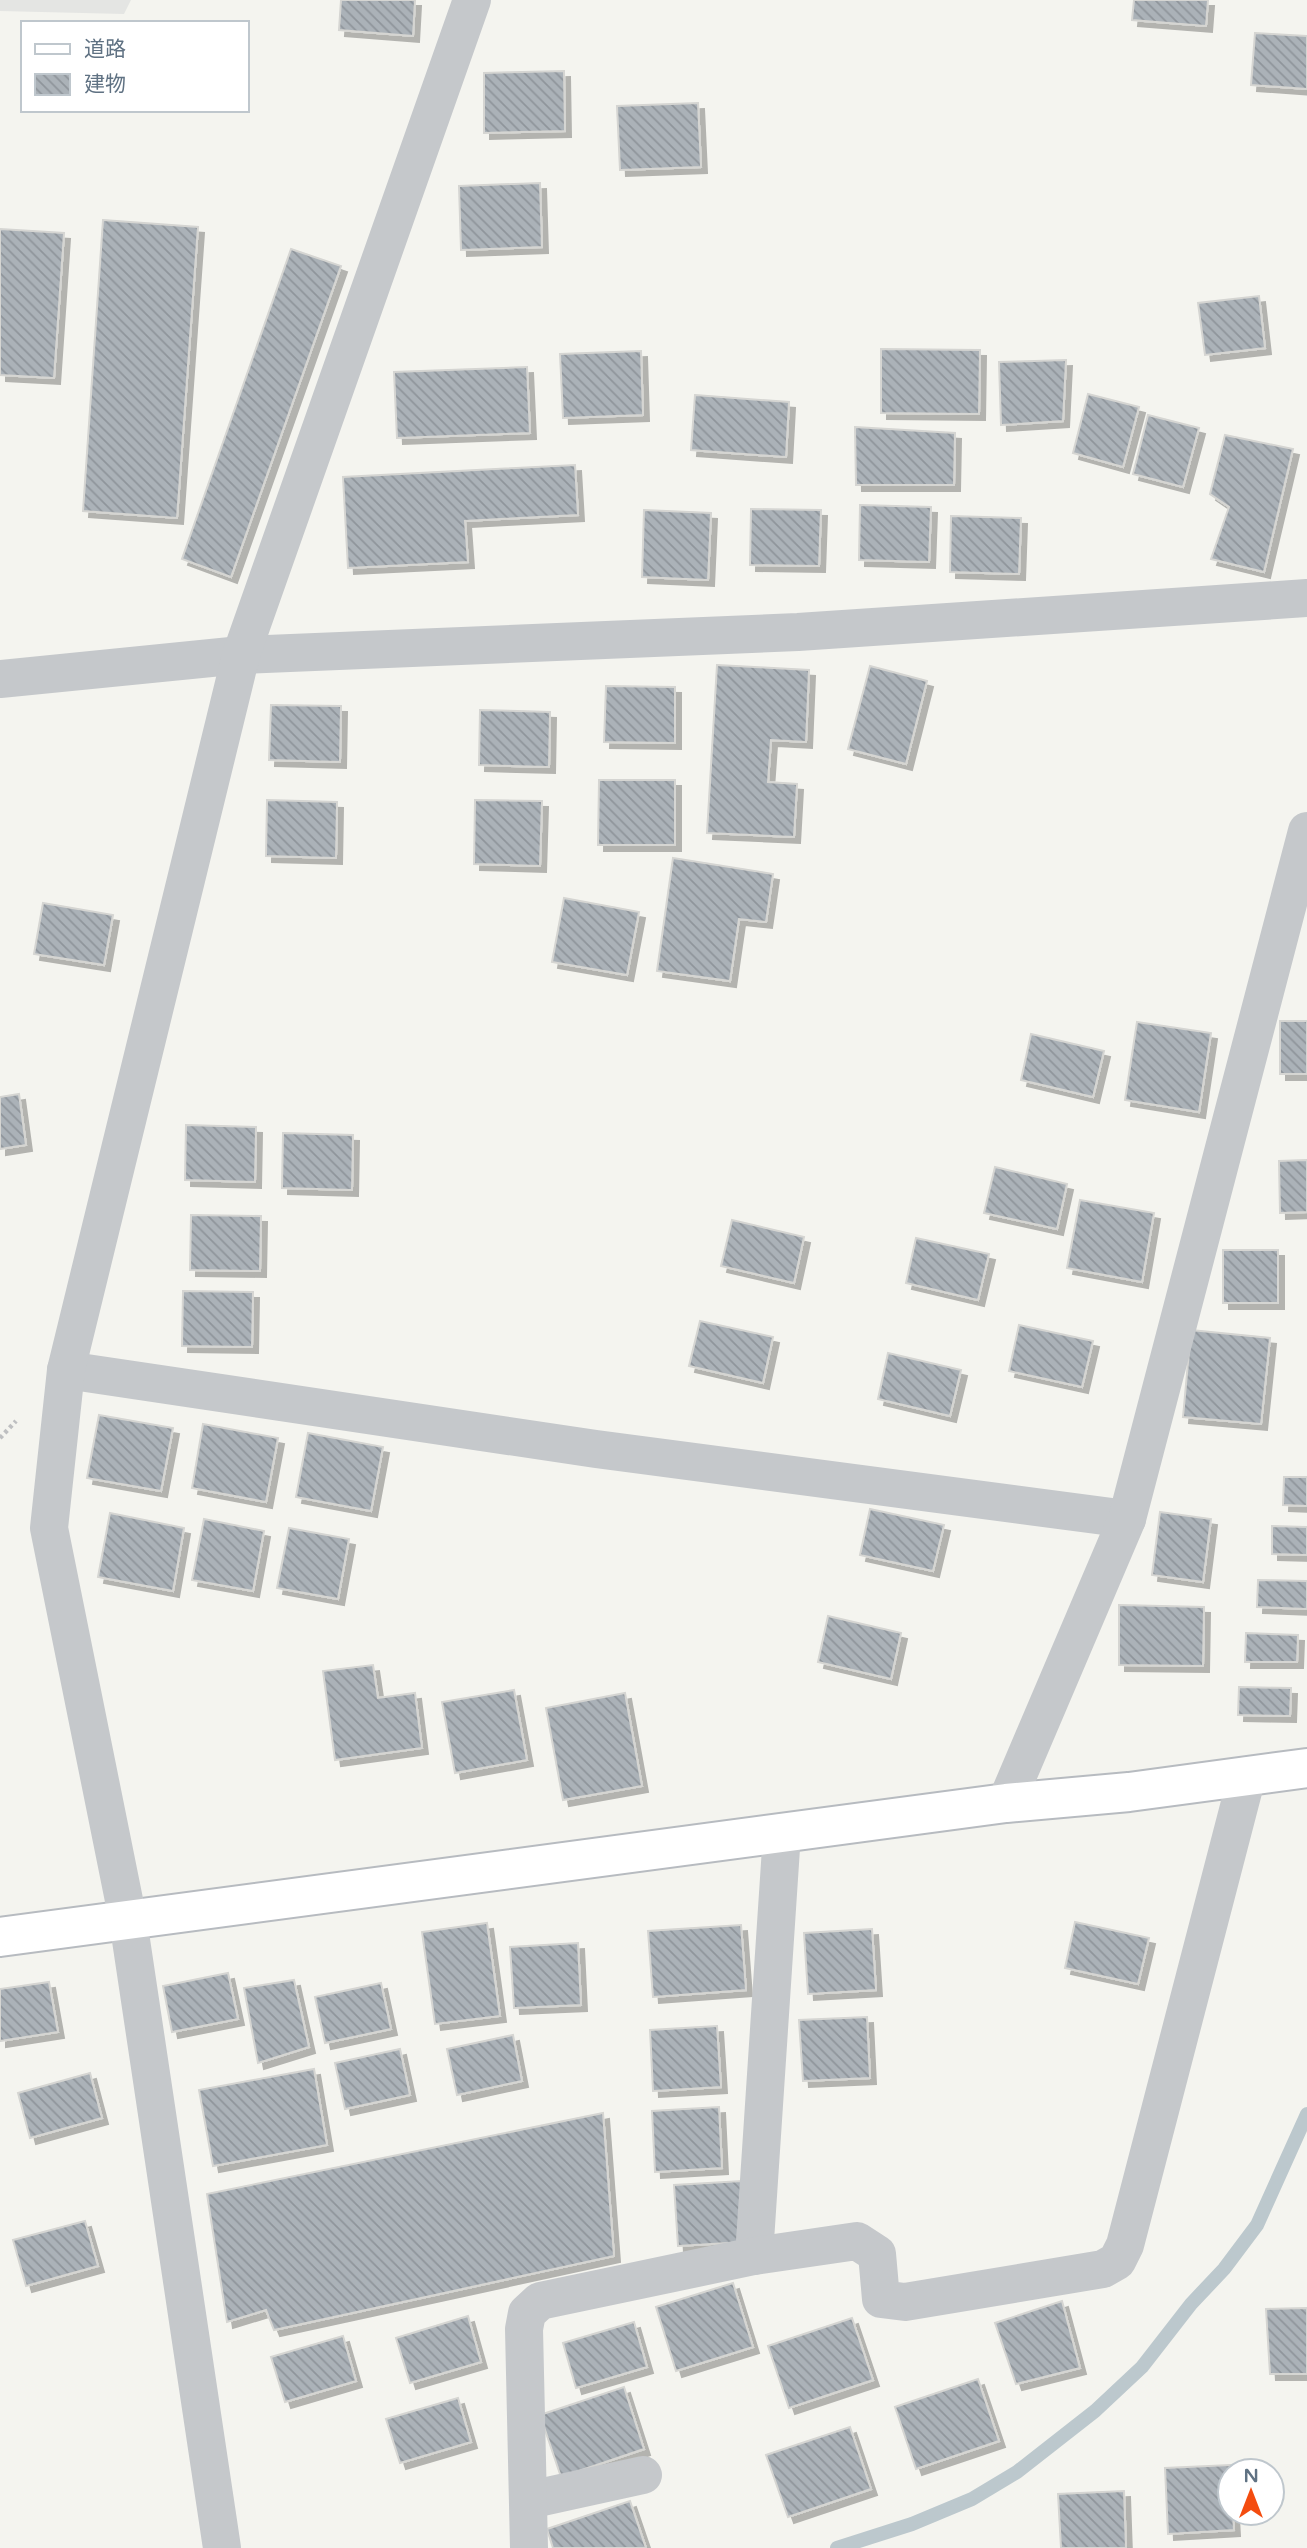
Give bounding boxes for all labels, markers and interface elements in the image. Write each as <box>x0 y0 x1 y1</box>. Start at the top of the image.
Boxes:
legend <box>21 21 248 112</box>
text: 道路 <box>84 37 126 62</box>
text: 建物 <box>84 72 126 97</box>
north arrow <box>1216 2457 1286 2527</box>
text: N <box>1243 2465 1259 2487</box>

